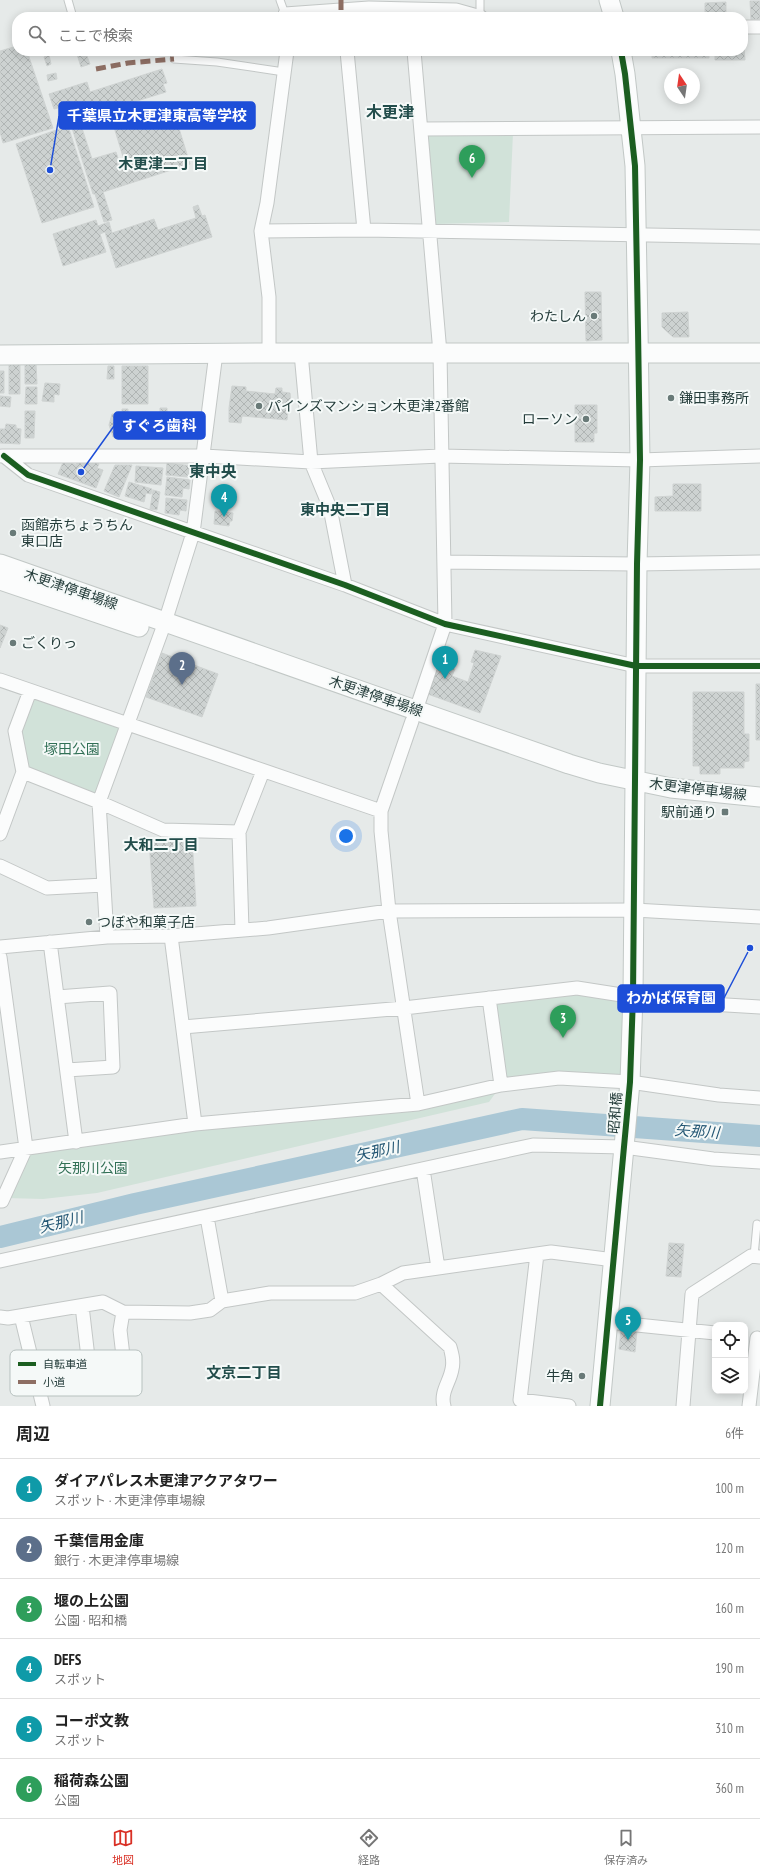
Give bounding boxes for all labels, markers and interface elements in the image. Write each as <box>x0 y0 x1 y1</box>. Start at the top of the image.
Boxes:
search box <box>12 12 748 56</box>
icon: search <box>26 23 48 45</box>
text: ここで検索 <box>58 26 133 45</box>
north arrow <box>664 68 700 104</box>
callout: 千葉県立木更津東高等学校 <box>59 102 255 129</box>
district label: 木更津 <box>366 102 414 122</box>
text: 千葉県立木更津東高等学校 <box>67 106 247 125</box>
pin: 6 <box>459 145 485 178</box>
district label: 木更津二丁目 <box>118 154 208 173</box>
place label: わたしん <box>530 307 586 325</box>
marker: わたしん <box>589 311 599 321</box>
place label: 鎌田事務所 <box>679 389 749 407</box>
marker: 鎌田事務所 <box>666 393 676 403</box>
place label: パインズマンション木更津2番館 <box>267 397 469 415</box>
marker: パインズマンション木更津2番館 <box>254 401 264 411</box>
place label: ローソン <box>522 410 578 428</box>
callout: すぐろ歯科 <box>114 412 205 439</box>
marker: ローソン <box>581 414 591 424</box>
text: すぐろ歯科 <box>121 416 197 435</box>
district label: 東中央 <box>189 461 237 481</box>
pin: 4 <box>211 484 237 517</box>
district label: 東中央二丁目 <box>300 500 390 519</box>
place label: 函館赤ちょうちん 東口店 <box>21 516 133 550</box>
marker: 函館赤ちょうちん 東口店 <box>8 528 18 538</box>
street label: 木更津停車場線 <box>22 565 120 613</box>
place label: ごくりっ <box>21 634 77 652</box>
marker: ごくりっ <box>8 638 18 648</box>
pin: 1 <box>432 646 458 679</box>
pin: 2 <box>169 652 195 685</box>
street label: 木更津停車場線 <box>327 672 425 720</box>
park label: 塚田公園 <box>44 740 100 758</box>
street label: 木更津停車場線 <box>648 774 748 804</box>
place label: 駅前通り <box>661 803 717 821</box>
marker: 駅前通り <box>720 807 730 817</box>
your location <box>336 826 356 846</box>
district label: 大和二丁目 <box>123 835 199 854</box>
place label: つぼや和菓子店 <box>97 913 195 931</box>
marker: つぼや和菓子店 <box>84 917 94 927</box>
callout: わかば保育園 <box>618 985 724 1012</box>
text: わかば保育園 <box>626 988 716 1007</box>
pin: 3 <box>550 1005 576 1038</box>
street label: 昭和橋 <box>604 1091 626 1135</box>
water label: 矢那川 <box>674 1120 722 1142</box>
water label: 矢那川 <box>353 1137 403 1165</box>
park label: 矢那川公園 <box>58 1159 128 1177</box>
water label: 矢那川 <box>37 1207 87 1237</box>
pin: 5 <box>615 1307 641 1340</box>
map controls <box>712 1322 748 1394</box>
button: locate <box>712 1322 748 1358</box>
legend <box>10 1350 142 1396</box>
text: 自転車道 <box>43 1357 87 1371</box>
button: layers <box>712 1358 748 1394</box>
district label: 文京二丁目 <box>206 1363 282 1382</box>
place label: 牛角 <box>546 1367 574 1385</box>
marker: 牛角 <box>577 1371 587 1381</box>
text: 小道 <box>43 1375 65 1389</box>
text: 周辺 <box>16 1423 50 1445</box>
text: 6件 <box>725 1425 744 1442</box>
text: ダイアパレス木更津アクアタワー <box>54 1471 278 1490</box>
text: 1 <box>26 1480 32 1497</box>
text: 100 m <box>715 1480 744 1497</box>
text: スポット · 木更津停車場線 <box>54 1492 205 1509</box>
text: 千葉信用金庫 <box>54 1531 144 1550</box>
text: 2 <box>26 1540 32 1557</box>
text: 120 m <box>715 1540 744 1557</box>
text: 銀行 · 木更津停車場線 <box>54 1552 179 1569</box>
text: 堰の上公園 <box>54 1591 129 1610</box>
text: 3 <box>26 1600 32 1617</box>
text: 160 m <box>715 1600 744 1617</box>
text: 公園 · 昭和橋 <box>54 1612 127 1629</box>
text: DEFS <box>54 1650 81 1669</box>
text: 4 <box>26 1660 32 1677</box>
text: 190 m <box>715 1660 744 1677</box>
text: スポット <box>54 1671 106 1688</box>
text: コーポ文教 <box>54 1711 129 1730</box>
text: 5 <box>26 1720 32 1737</box>
text: 310 m <box>715 1720 744 1737</box>
text: スポット <box>54 1732 106 1749</box>
text: 稲荷森公園 <box>54 1771 129 1790</box>
text: 6 <box>26 1780 32 1797</box>
text: 360 m <box>715 1780 744 1797</box>
text: 公園 <box>54 1792 80 1809</box>
tab: 地図 <box>112 1827 134 1867</box>
tab: 経路 <box>358 1827 380 1867</box>
tab: 保存済み <box>604 1827 648 1867</box>

